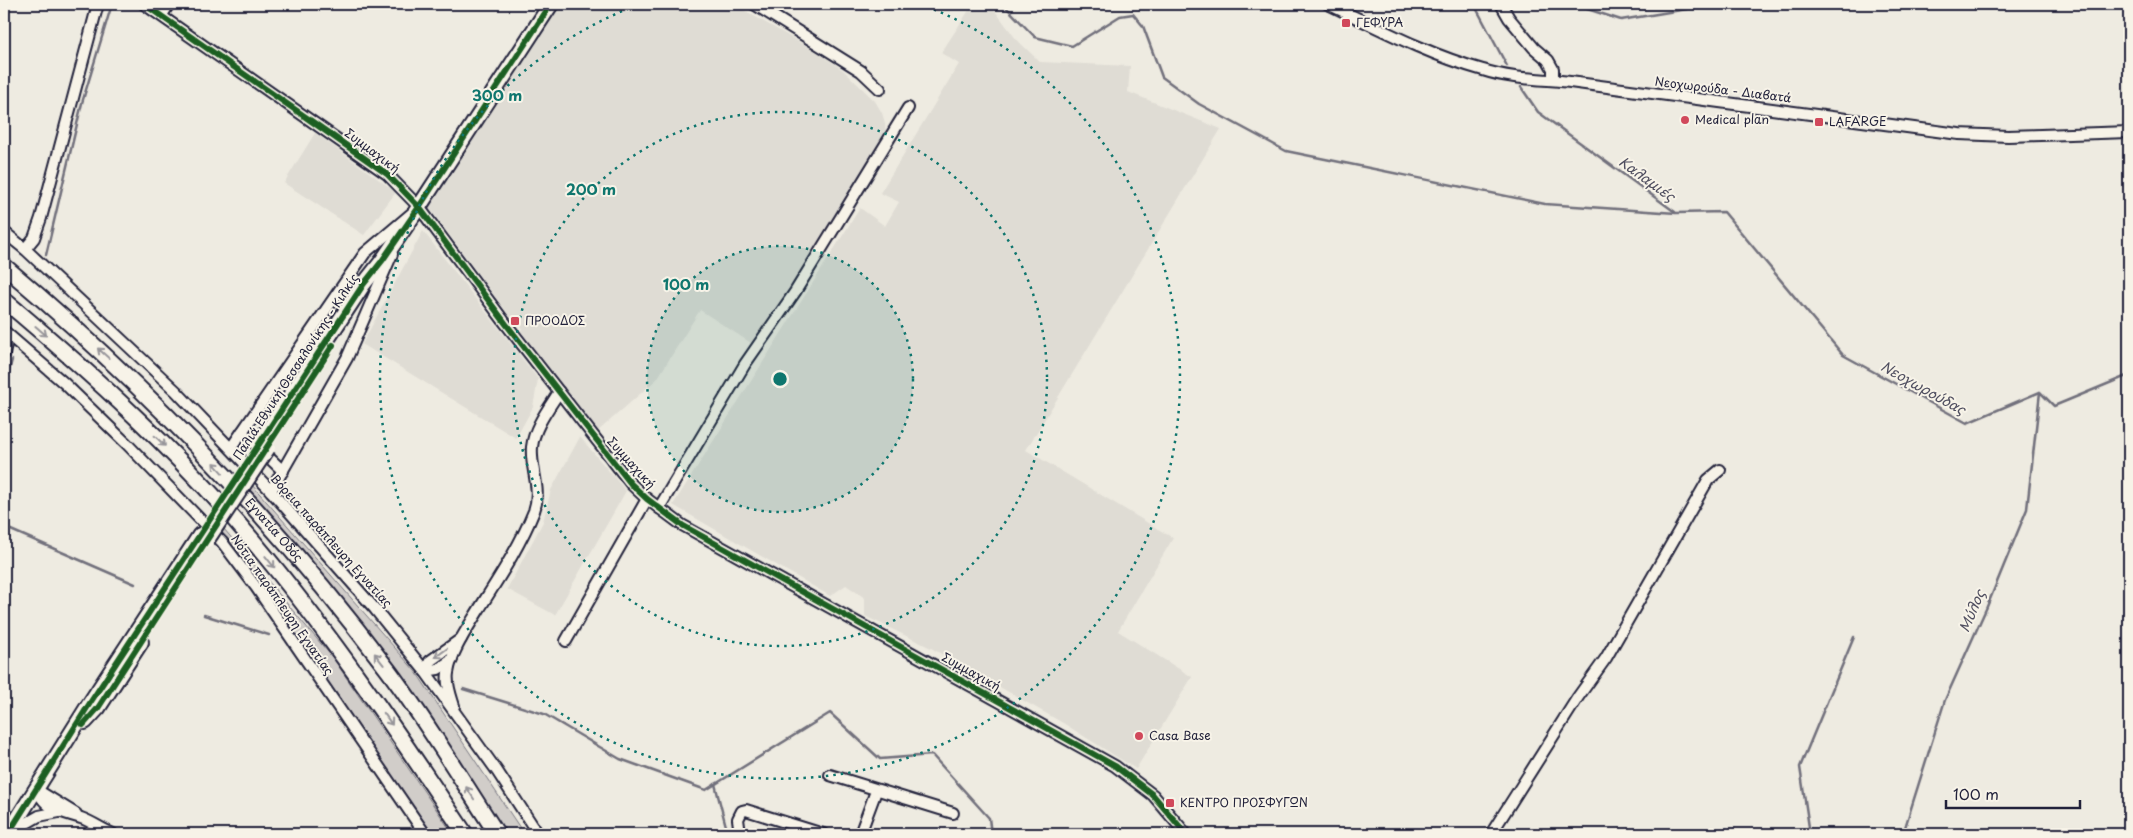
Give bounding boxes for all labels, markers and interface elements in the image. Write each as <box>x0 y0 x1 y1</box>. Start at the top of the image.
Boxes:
place label: ΓΕΦΥΡΑ <box>1356 13 1403 31</box>
marker: ΓΕΦΥΡΑ <box>1340 17 1352 29</box>
street label: Νεοχωρούδα - Διαβατά <box>1654 72 1793 106</box>
text: 300 m <box>472 83 522 106</box>
place label: Medical plan <box>1695 110 1769 128</box>
place label: LAFARGE <box>1829 112 1887 130</box>
marker: Medical plan <box>1679 114 1691 126</box>
marker: LAFARGE <box>1813 116 1825 128</box>
street label: Συμμαχική <box>341 124 404 177</box>
water label: Καλαμιές <box>1615 151 1681 207</box>
text: 200 m <box>566 177 616 200</box>
street label: Παλιά Εθνική Θεσσαλονίκης - Κιλκίς <box>228 270 362 463</box>
text: 100 m <box>663 272 709 295</box>
place label: ΠΡΟΟΔΟΣ <box>525 311 585 329</box>
marker: ΠΡΟΟΔΟΣ <box>509 315 521 327</box>
one-way arrow <box>34 326 47 337</box>
one-way arrow <box>97 347 110 359</box>
water label: Νεοχωρούδας <box>1877 356 1971 420</box>
centre of rings <box>771 370 789 388</box>
street label: Συμμαχική <box>603 432 660 492</box>
one-way arrow <box>154 435 166 447</box>
one-way arrow <box>212 462 223 475</box>
street label: Βόρεια παράπλευρη Εγνατίας <box>267 470 397 611</box>
street label: Εγνατία Οδός <box>242 494 308 565</box>
street label: Νότια παράπλευρη Εγνατίας <box>227 530 338 678</box>
one-way arrow <box>264 555 275 568</box>
water label: Μύλος <box>1953 585 1991 635</box>
one-way arrow <box>434 648 448 658</box>
street label: Συμμαχική <box>939 648 1004 695</box>
one-way arrow <box>374 652 384 666</box>
one-way arrow <box>383 712 393 726</box>
place label: Casa Base <box>1149 726 1211 744</box>
marker: Casa Base <box>1133 730 1145 742</box>
scale bar <box>1946 778 2079 810</box>
text: 100 m <box>1953 782 1999 805</box>
one-way arrow <box>465 787 475 801</box>
place label: ΚΕΝΤΡΟ ΠΡΟΣΦΥΓΩΝ <box>1180 793 1308 811</box>
marker: ΚΕΝΤΡΟ ΠΡΟΣΦΥΓΩΝ <box>1164 797 1176 809</box>

